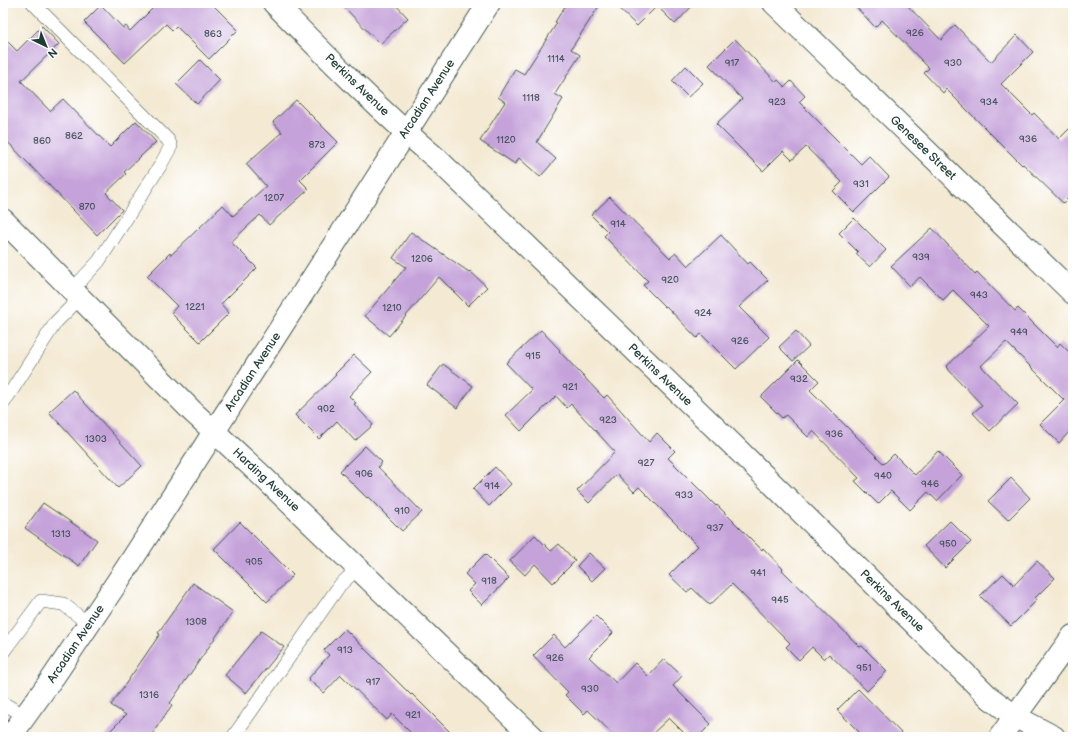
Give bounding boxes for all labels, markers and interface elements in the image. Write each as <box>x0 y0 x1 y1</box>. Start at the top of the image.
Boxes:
north arrow <box>26 26 66 66</box>
house number: 926 <box>906 27 924 39</box>
house number: 863 <box>204 28 222 40</box>
text: N <box>45 45 60 61</box>
street label: Perkins Avenue <box>322 51 392 119</box>
house number: 1114 <box>547 53 565 65</box>
street label: Arcadian Avenue <box>396 57 458 141</box>
house number: 917 <box>725 57 739 69</box>
house number: 930 <box>944 57 962 69</box>
house number: 1118 <box>522 92 540 104</box>
house number: 923 <box>768 96 786 108</box>
house number: 934 <box>980 96 998 108</box>
street label: Genesee Street <box>887 113 959 184</box>
house number: 862 <box>65 130 83 142</box>
house number: 936 <box>1019 133 1037 145</box>
house number: 1120 <box>496 134 516 146</box>
house number: 860 <box>33 135 51 147</box>
house number: 873 <box>309 139 325 151</box>
house number: 931 <box>853 178 869 190</box>
house number: 1207 <box>264 192 284 204</box>
house number: 870 <box>79 201 95 213</box>
house number: 914 <box>610 218 626 230</box>
house number: 939 <box>912 251 930 263</box>
house number: 1206 <box>411 253 433 265</box>
house number: 920 <box>661 274 679 286</box>
house number: 943 <box>970 289 988 301</box>
house number: 1221 <box>185 301 205 313</box>
house number: 1210 <box>382 302 402 314</box>
house number: 924 <box>694 307 712 319</box>
house number: 949 <box>1010 326 1028 338</box>
street label: Arcadian Avenue <box>222 330 284 414</box>
house number: 926 <box>731 335 749 347</box>
street label: Perkins Avenue <box>625 341 695 409</box>
house number: 915 <box>525 350 541 362</box>
house number: 932 <box>790 373 808 385</box>
house number: 921 <box>562 381 578 393</box>
house number: 902 <box>317 403 335 415</box>
house number: 923 <box>599 414 617 426</box>
house number: 936 <box>825 428 843 440</box>
house number: 1303 <box>85 433 107 445</box>
street label: Harding Avenue <box>229 445 303 515</box>
house number: 927 <box>638 457 654 469</box>
house number: 906 <box>355 468 373 480</box>
house number: 940 <box>874 470 892 482</box>
house number: 946 <box>921 478 939 490</box>
house number: 914 <box>484 480 500 492</box>
house number: 933 <box>675 489 693 501</box>
house number: 910 <box>394 505 410 517</box>
house number: 937 <box>707 522 724 534</box>
house number: 1313 <box>51 528 71 540</box>
house number: 950 <box>939 538 957 550</box>
house number: 905 <box>245 556 263 568</box>
house number: 941 <box>750 567 766 579</box>
street label: Perkins Avenue <box>857 567 927 635</box>
house number: 918 <box>481 575 497 587</box>
house number: 945 <box>771 594 789 606</box>
street label: Arcadian Avenue <box>44 602 108 686</box>
house number: 1308 <box>185 616 207 628</box>
house number: 913 <box>337 644 353 656</box>
house number: 926 <box>546 652 564 664</box>
house number: 951 <box>856 662 872 674</box>
house number: 917 <box>366 676 380 688</box>
house number: 930 <box>581 683 599 695</box>
house number: 1316 <box>139 689 159 701</box>
house number: 921 <box>405 709 421 721</box>

